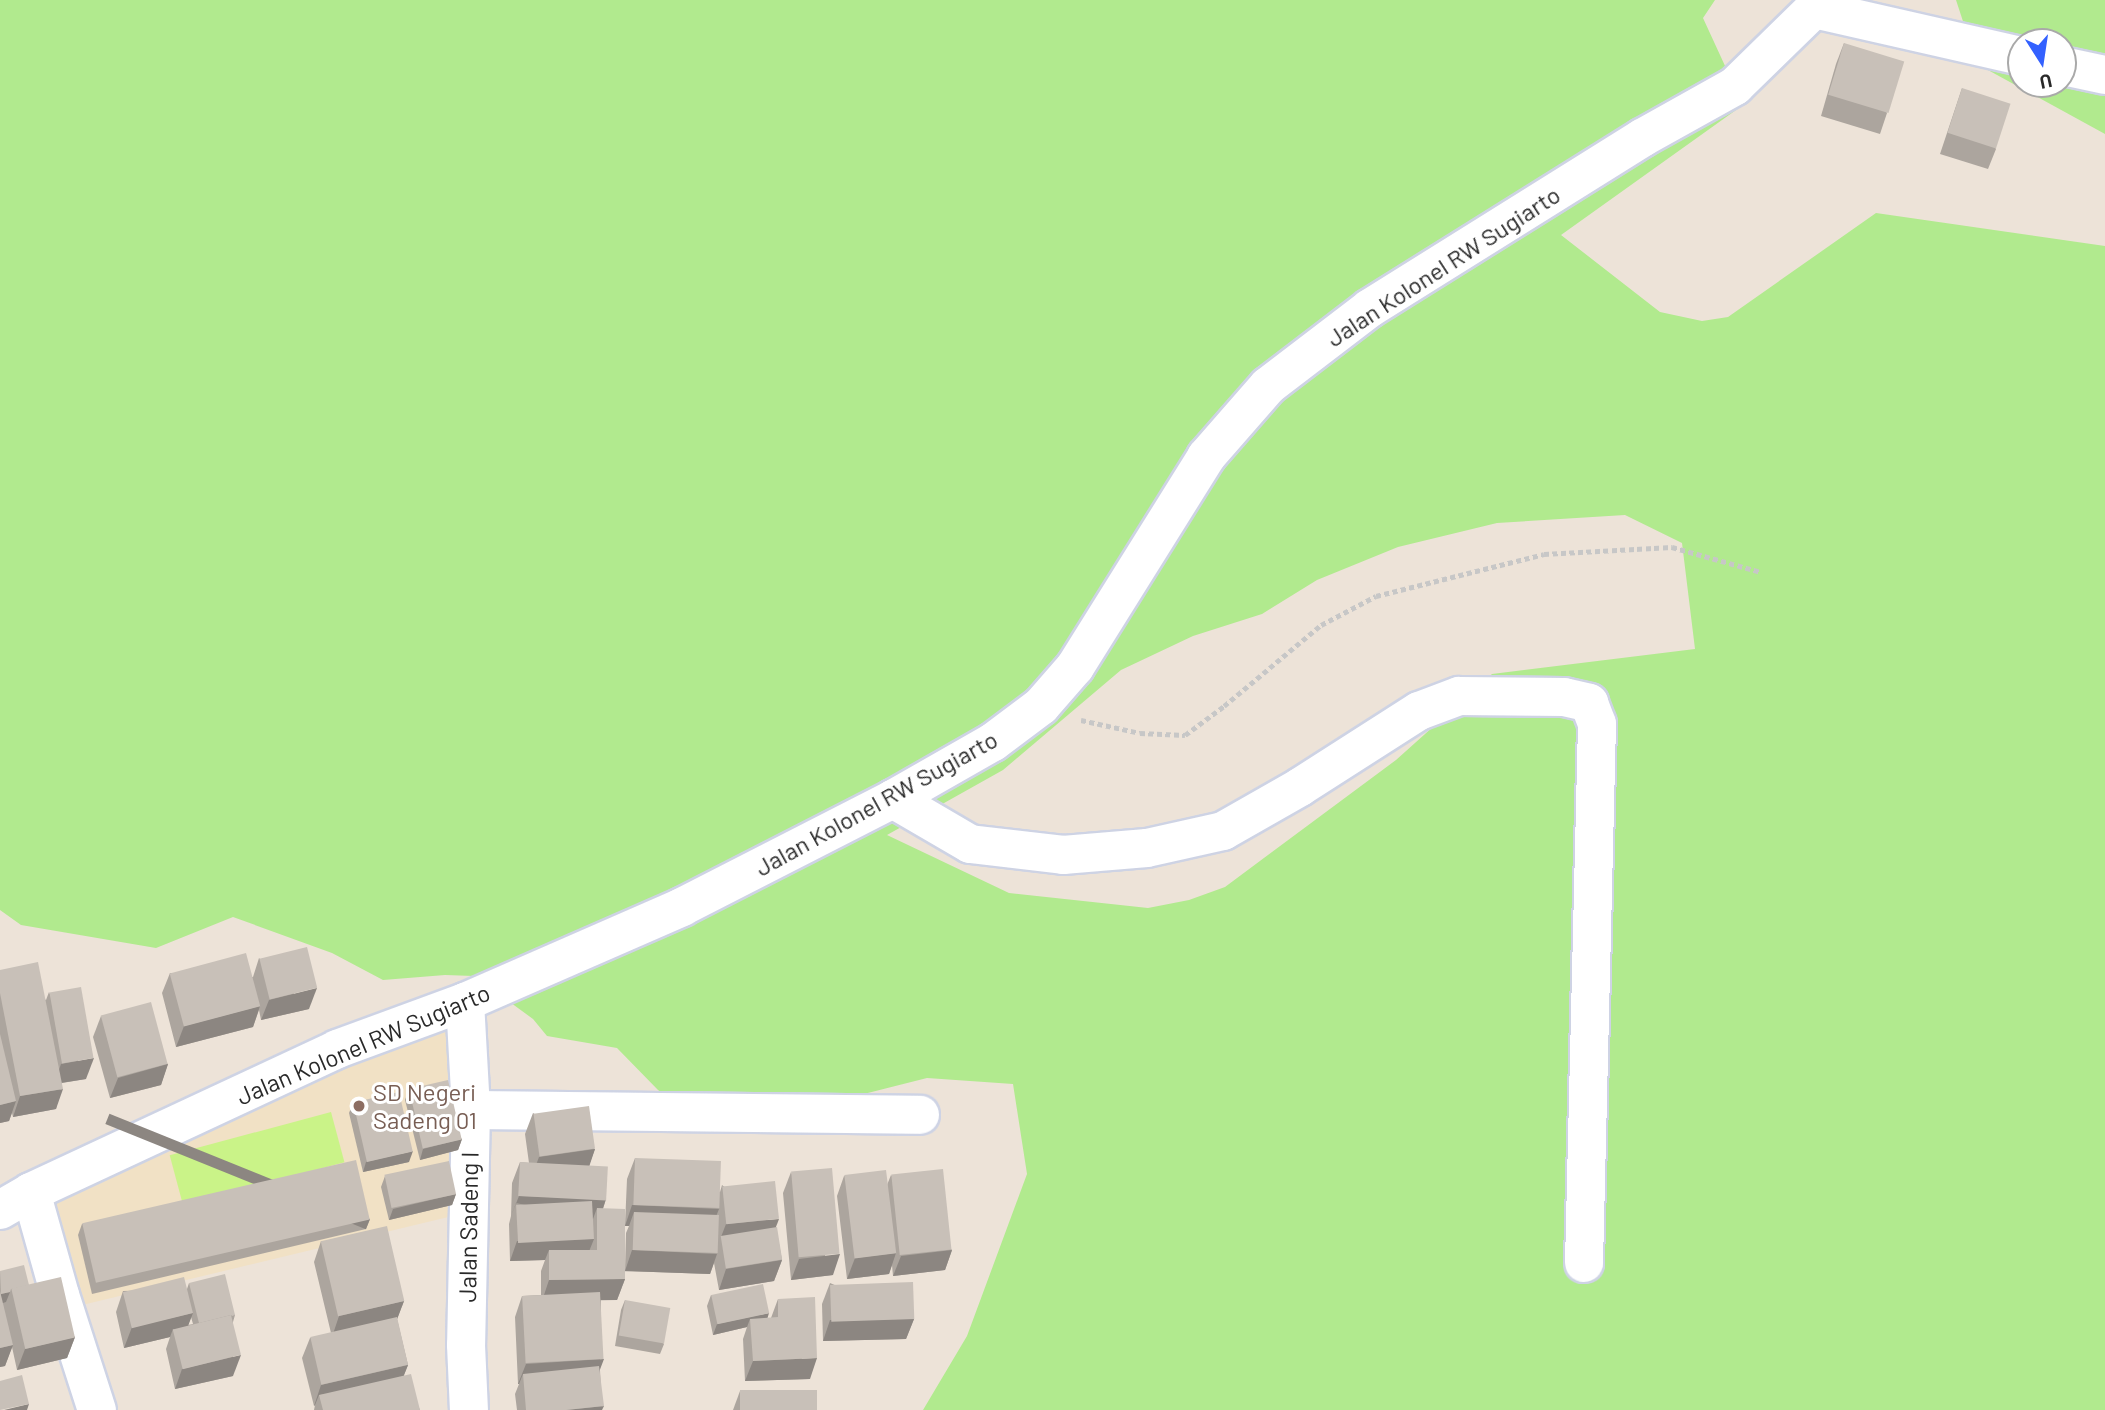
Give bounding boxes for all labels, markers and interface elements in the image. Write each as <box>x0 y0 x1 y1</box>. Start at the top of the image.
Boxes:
north arrow <box>2007 28 2077 98</box>
text: U <box>2038 70 2054 95</box>
street label: Jalan Kolonel RW Sugiarto <box>1321 180 1565 352</box>
street label: Jalan Kolonel RW Sugiarto <box>750 724 1002 882</box>
street label: Jalan Kolonel RW Sugiarto <box>232 978 494 1110</box>
place label: SD Negeri Sadeng 01 <box>373 1078 477 1134</box>
marker: SD Negeri Sadeng 01 <box>351 1098 367 1114</box>
street label: Jalan Sadeng I <box>452 1151 484 1303</box>

